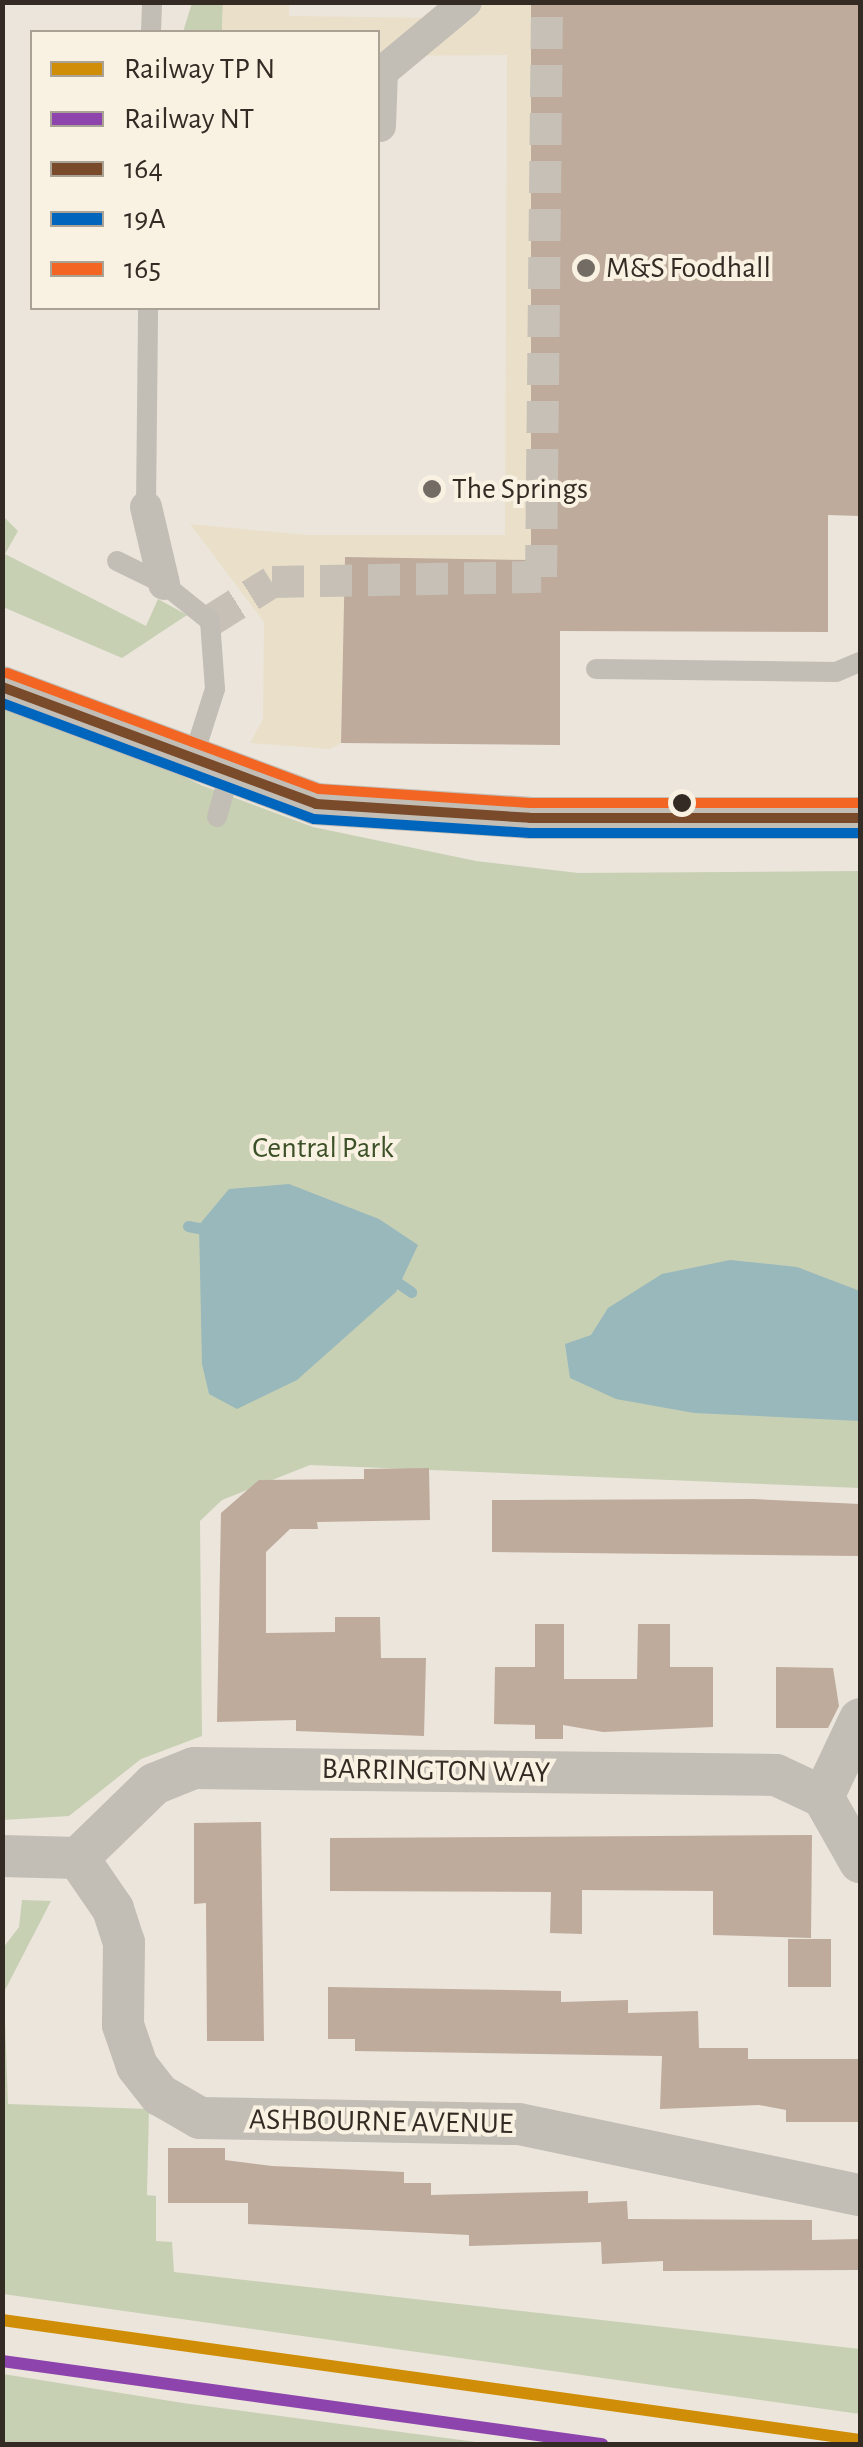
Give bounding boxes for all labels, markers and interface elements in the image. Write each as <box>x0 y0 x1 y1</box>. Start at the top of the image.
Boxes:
legend <box>30 30 380 310</box>
text: Railway TP N <box>124 54 275 84</box>
text: Railway NT <box>124 104 254 134</box>
text: 164 <box>124 154 163 184</box>
text: 19A <box>124 204 166 234</box>
place label: M&S Foodhall <box>606 250 771 286</box>
text: 165 <box>124 254 161 284</box>
marker: M&S Foodhall <box>575 257 597 279</box>
place label: The Springs <box>452 471 588 507</box>
marker: The Springs <box>421 478 443 500</box>
unlabelled marker <box>672 793 692 813</box>
park label: Central Park <box>252 1130 394 1166</box>
street label: BARRINGTON WAY <box>321 1751 551 1791</box>
street label: ASHBOURNE AVENUE <box>249 2102 513 2142</box>

